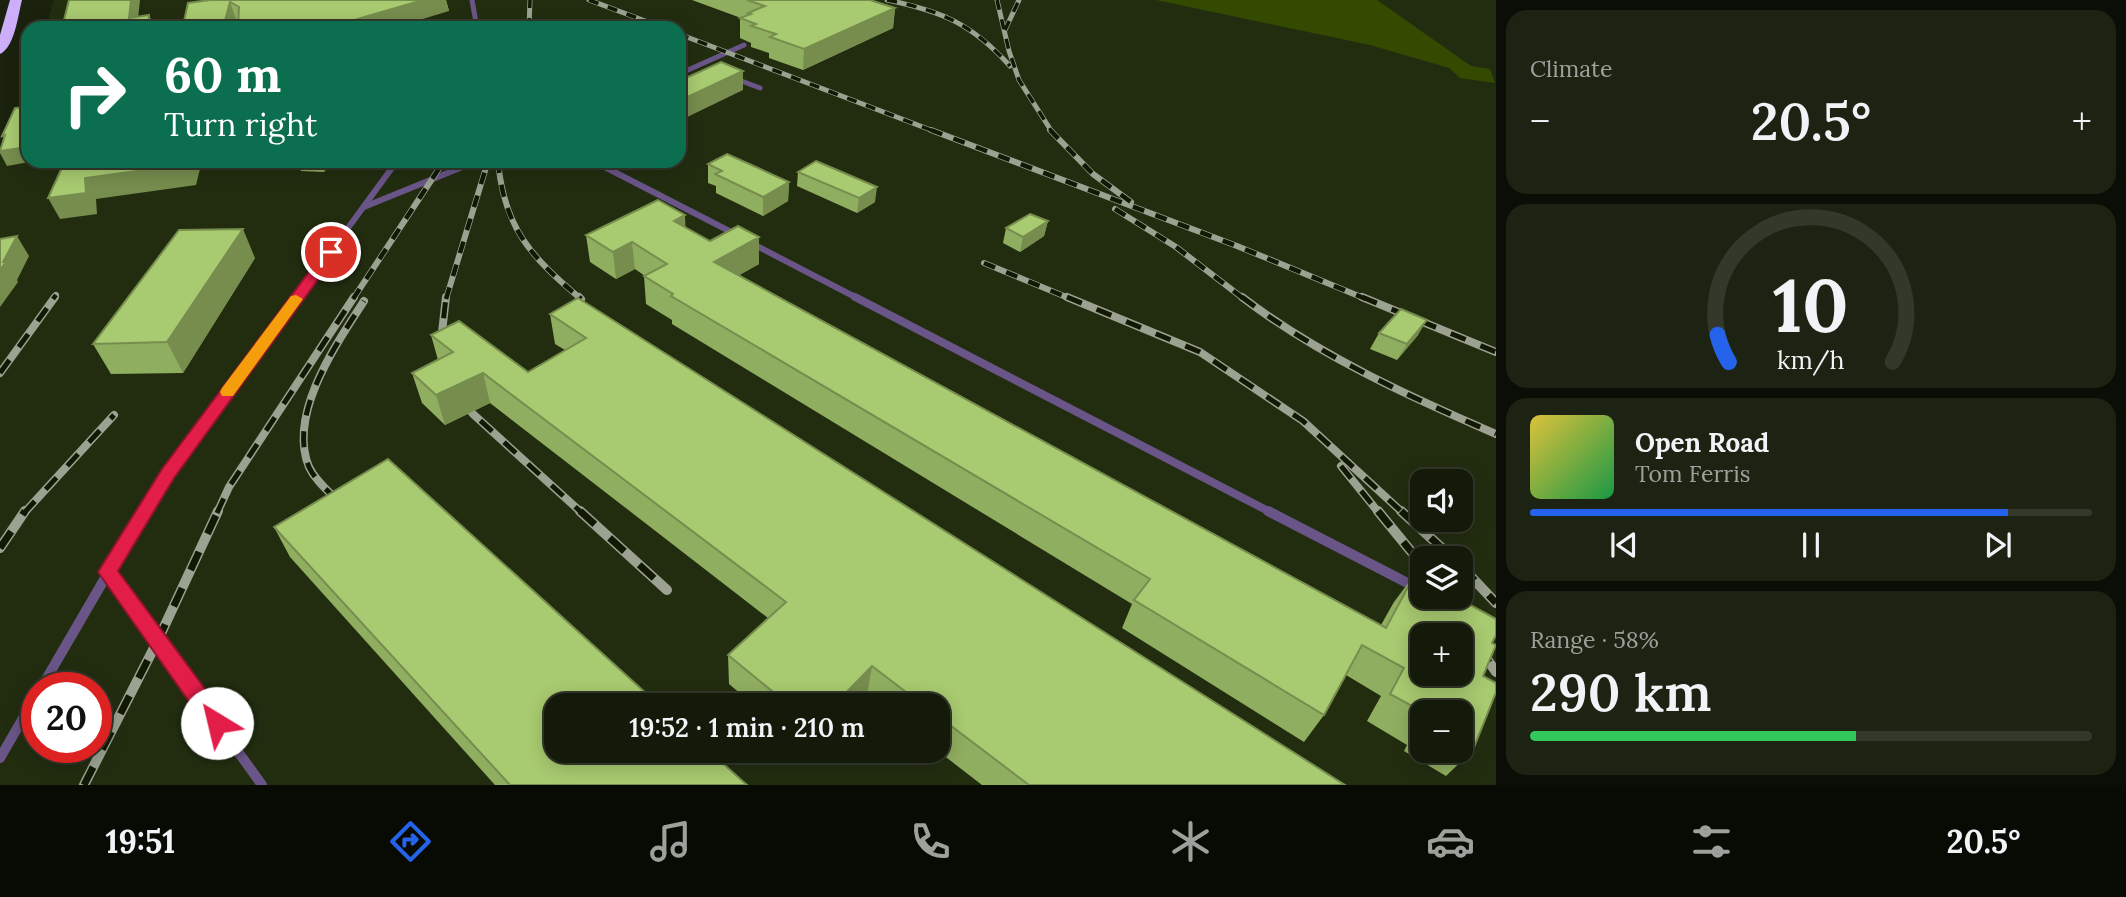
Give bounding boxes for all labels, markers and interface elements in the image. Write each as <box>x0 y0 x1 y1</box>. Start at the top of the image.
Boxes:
text: 60 m <box>164 43 281 105</box>
icon: right <box>49 49 140 140</box>
text: Climate <box>1530 54 1612 83</box>
text: 20.5° <box>1751 88 1871 154</box>
text: − <box>1530 97 1550 145</box>
text: + <box>2072 97 2092 145</box>
text: Turn right <box>164 104 317 145</box>
pin <box>301 222 361 282</box>
icon: arrive <box>312 233 350 271</box>
text: 10 <box>1773 259 1849 352</box>
text: km/h <box>1777 343 1845 375</box>
text: Open Road <box>1635 426 1769 459</box>
text: Tom Ferris <box>1635 459 1750 488</box>
map controls <box>1410 469 1473 763</box>
button: sound <box>1410 469 1473 532</box>
icon: previous <box>1605 526 1643 564</box>
icon: pause <box>1792 526 1830 564</box>
icon: next <box>1979 526 2017 564</box>
button: layers <box>1410 546 1473 609</box>
button: + <box>1410 623 1473 686</box>
text: Range · 58% <box>1530 625 1659 654</box>
text: 290 km <box>1530 659 1712 725</box>
speed limit sign: 20 <box>21 672 112 763</box>
position arrow <box>180 686 254 760</box>
button: − <box>1410 700 1473 763</box>
text: 19:52 · 1 min · 210 m <box>629 711 865 744</box>
icon: directions <box>386 817 435 866</box>
icon: music <box>646 817 695 866</box>
icon: phone <box>906 817 955 866</box>
icon: climate <box>1166 817 1215 866</box>
icon: car <box>1426 817 1475 866</box>
icon: filters <box>1687 817 1736 866</box>
text: 19:51 <box>106 821 175 862</box>
text: 20.5° <box>1947 821 2020 862</box>

